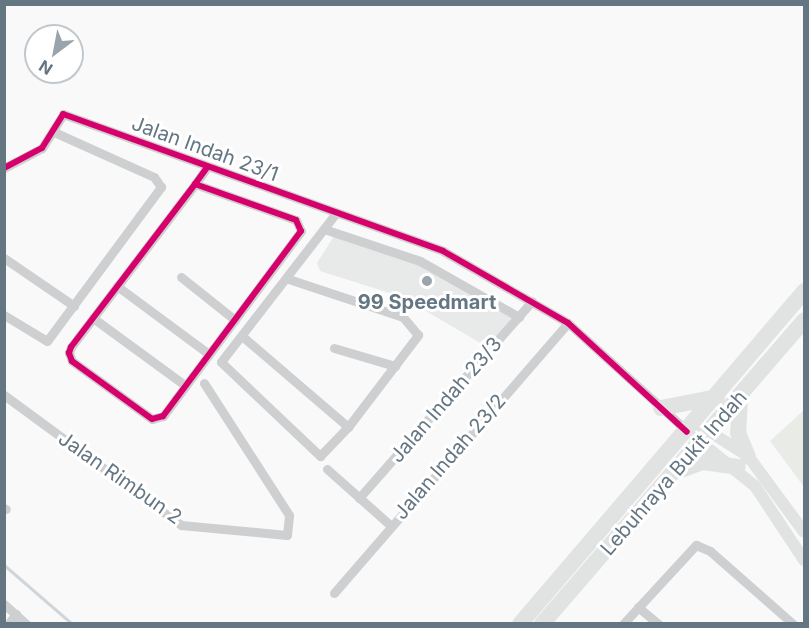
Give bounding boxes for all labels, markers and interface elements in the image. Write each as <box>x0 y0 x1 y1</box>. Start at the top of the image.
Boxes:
north arrow <box>24 24 84 84</box>
text: N <box>35 56 56 79</box>
street label: Jalan Indah 23/1 <box>128 111 282 187</box>
marker: 99 Speedmart <box>420 274 434 288</box>
place label: 99 Speedmart <box>358 290 496 314</box>
street label: Jalan Indah 23/3 <box>385 332 507 468</box>
street label: Lebuhraya Bukit Indah <box>596 386 752 560</box>
street label: Jalan Indah 23/2 <box>389 389 511 525</box>
street label: Jalan Rimbun 2 <box>54 427 186 529</box>

